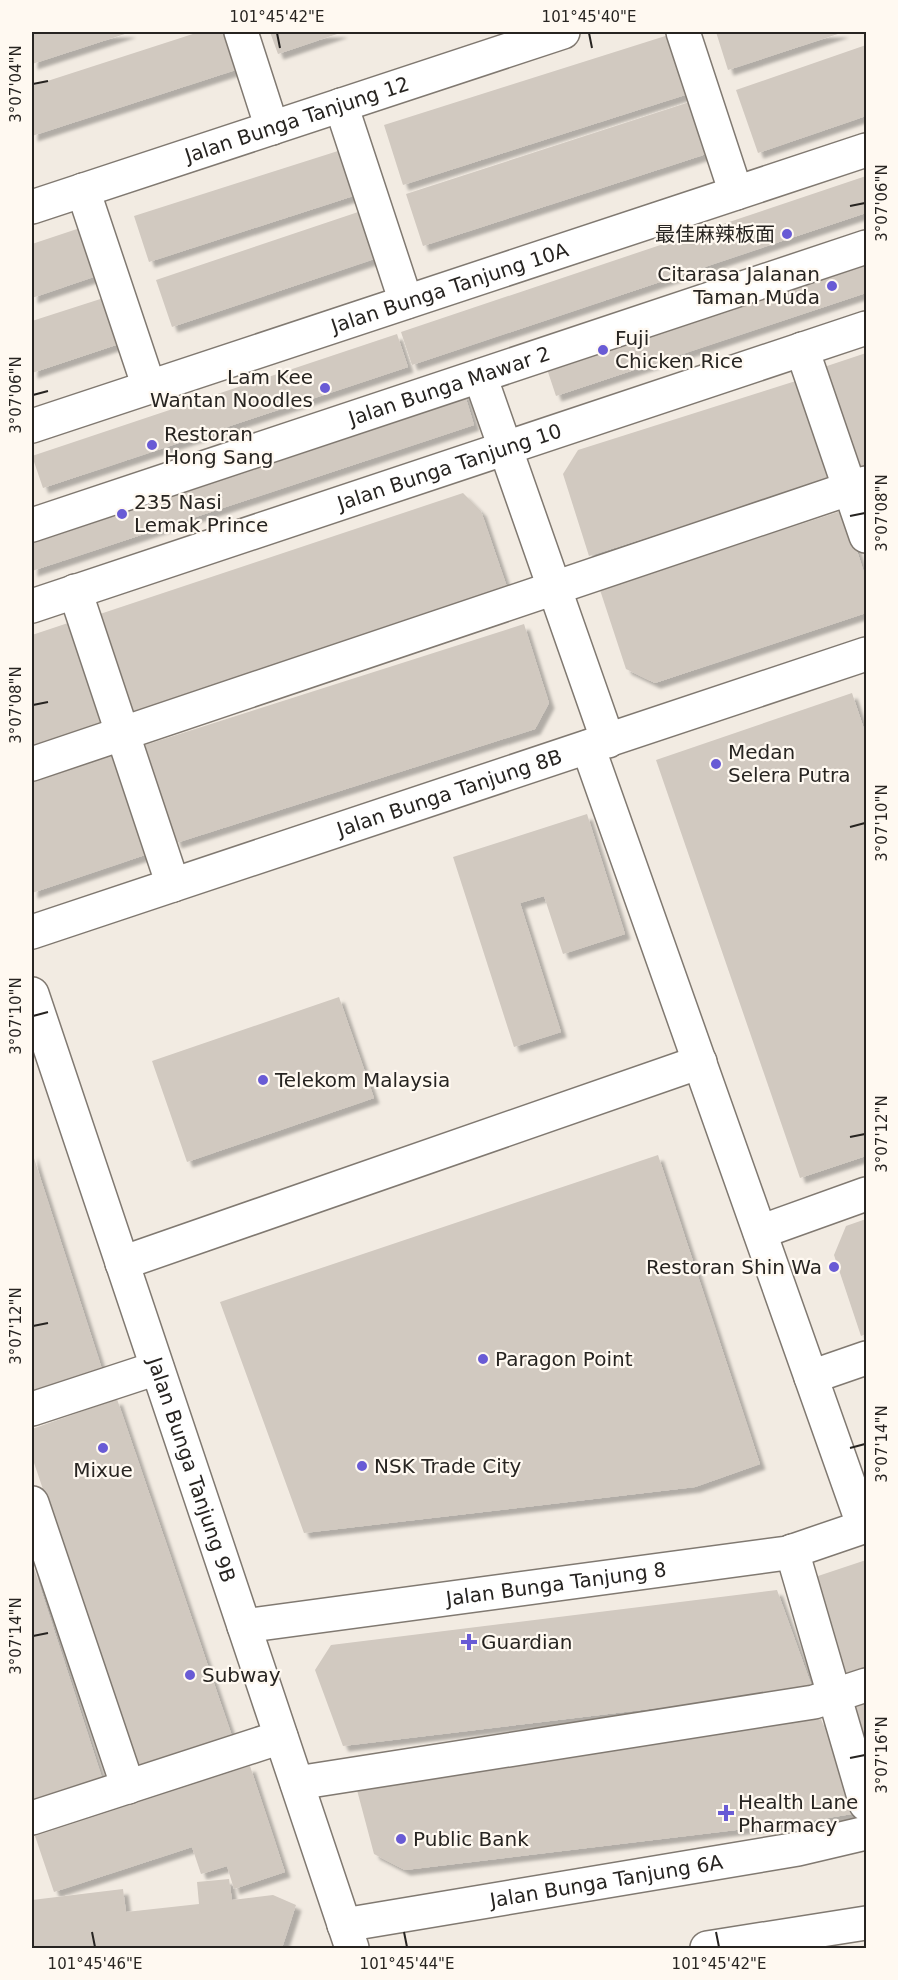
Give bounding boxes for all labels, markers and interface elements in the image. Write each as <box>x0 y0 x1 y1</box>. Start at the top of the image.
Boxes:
text: 101°45'42"E <box>230 8 324 26</box>
text: 101°45'40"E <box>542 8 636 26</box>
text: 3°07'04"N <box>7 45 25 123</box>
street label: Jalan Bunga Tanjung 12 <box>180 72 412 168</box>
text: 3°07'06"N <box>873 164 891 242</box>
place label: 最佳麻辣板面 <box>655 222 775 246</box>
marker: 最佳麻辣板面 <box>780 227 794 241</box>
street label: Jalan Bunga Tanjung 10A <box>326 237 572 339</box>
place label: Citarasa Jalanan Taman Muda <box>657 262 820 309</box>
marker: Citarasa Jalanan Taman Muda <box>825 279 839 293</box>
place label: Fuji Chicken Rice <box>615 326 743 373</box>
street label: Jalan Bunga Mawar 2 <box>344 341 553 431</box>
marker: Fuji Chicken Rice <box>596 343 610 357</box>
text: 3°07'06"N <box>7 356 25 434</box>
place label: Lam Kee Wantan Noodles <box>150 365 313 412</box>
marker: Lam Kee Wantan Noodles <box>318 381 332 395</box>
street label: Jalan Bunga Tanjung 10 <box>332 418 565 516</box>
place label: Restoran Hong Sang <box>164 422 273 469</box>
marker: Restoran Hong Sang <box>145 438 159 452</box>
text: 3°07'08"N <box>873 474 891 552</box>
place label: 235 Nasi Lemak Prince <box>134 490 268 537</box>
marker: 235 Nasi Lemak Prince <box>115 507 129 521</box>
text: 3°07'08"N <box>7 666 25 744</box>
place label: Medan Selera Putra <box>728 740 850 787</box>
street label: Jalan Bunga Tanjung 8B <box>332 744 565 842</box>
marker: Medan Selera Putra <box>709 757 723 771</box>
text: 3°07'10"N <box>873 784 891 862</box>
text: 3°07'10"N <box>7 977 25 1055</box>
place label: Telekom Malaysia <box>274 1068 450 1092</box>
marker: Telekom Malaysia <box>256 1073 270 1087</box>
text: 3°07'12"N <box>873 1095 891 1173</box>
place label: Restoran Shin Wa <box>646 1255 822 1279</box>
marker: Restoran Shin Wa <box>827 1260 841 1274</box>
text: 3°07'12"N <box>7 1287 25 1365</box>
place label: Paragon Point <box>495 1347 633 1371</box>
street label: Jalan Bunga Tanjung 9B <box>142 1352 241 1586</box>
marker: Paragon Point <box>476 1352 490 1366</box>
text: 3°07'14"N <box>873 1405 891 1483</box>
marker: Mixue <box>96 1441 110 1455</box>
place label: NSK Trade City <box>374 1454 522 1478</box>
place label: Mixue <box>73 1458 133 1482</box>
marker: NSK Trade City <box>355 1459 369 1473</box>
street label: Jalan Bunga Tanjung 8 <box>443 1557 668 1611</box>
text: 3°07'14"N <box>7 1597 25 1675</box>
place label: Guardian <box>481 1630 572 1654</box>
marker: Guardian <box>462 1635 476 1649</box>
place label: Subway <box>202 1663 281 1687</box>
marker: Subway <box>183 1668 197 1682</box>
text: 3°07'16"N <box>873 1716 891 1794</box>
place label: Health Lane Pharmacy <box>738 1790 858 1837</box>
marker: Health Lane Pharmacy <box>719 1806 733 1820</box>
place label: Public Bank <box>413 1827 529 1851</box>
marker: Public Bank <box>394 1832 408 1846</box>
street label: Jalan Bunga Tanjung 6A <box>486 1850 725 1913</box>
text: 101°45'46"E <box>48 1955 142 1973</box>
text: 101°45'44"E <box>360 1955 454 1973</box>
text: 101°45'42"E <box>672 1955 766 1973</box>

